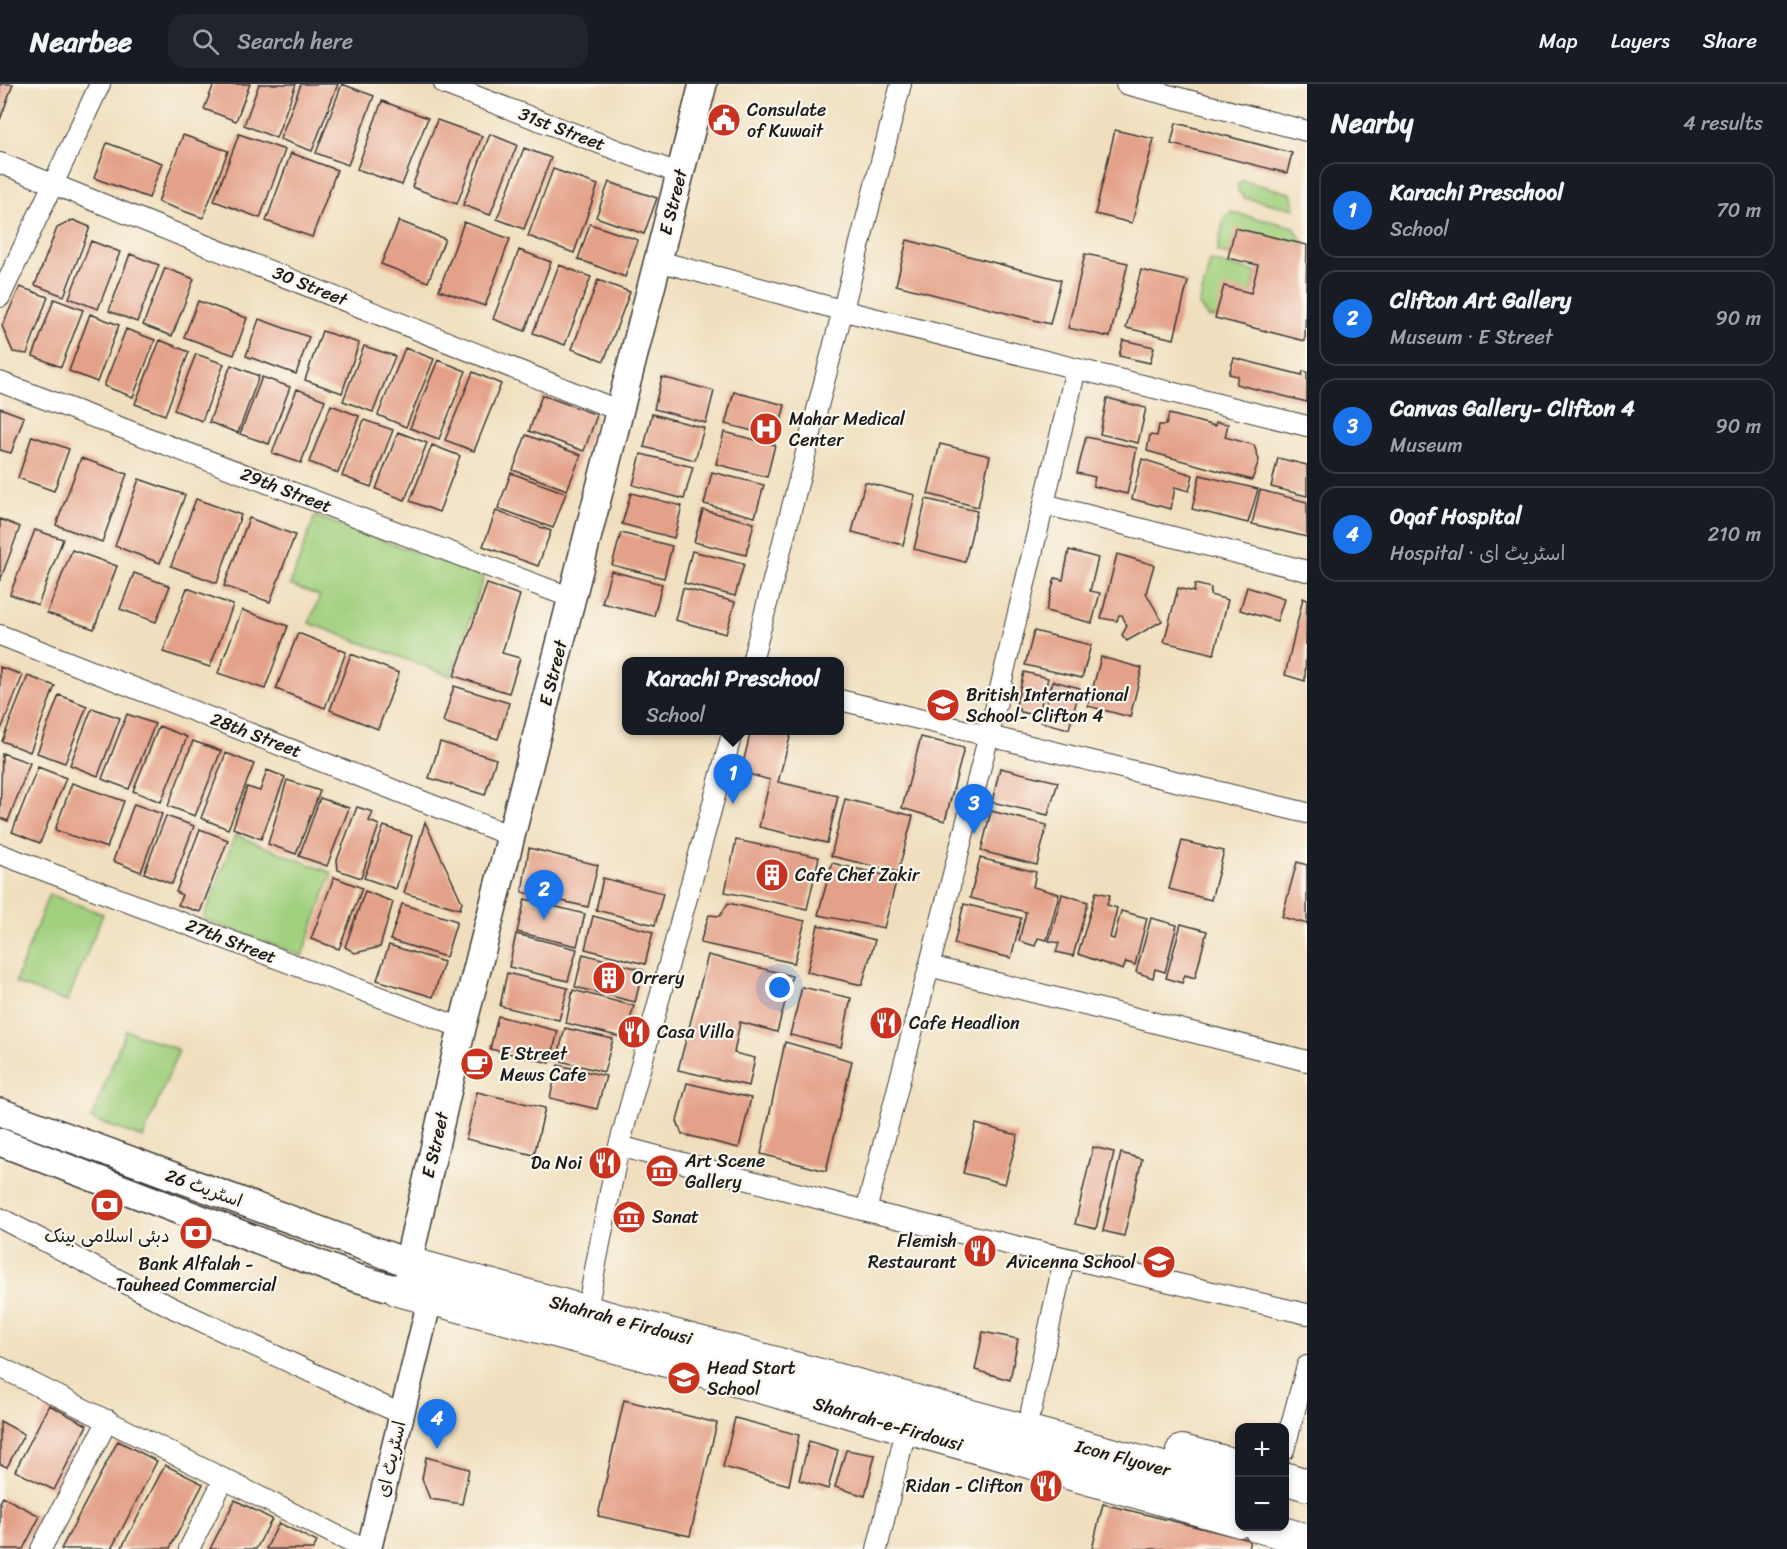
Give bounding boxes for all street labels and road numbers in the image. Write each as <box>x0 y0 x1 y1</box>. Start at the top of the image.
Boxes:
street label: 31st Street <box>514 98 610 160</box>
street label: E Street <box>649 165 697 238</box>
street label: 30 Street <box>268 257 353 316</box>
street label: 29th Street <box>236 458 337 522</box>
street label: E Street <box>529 636 577 709</box>
street label: 28th Street <box>206 703 306 767</box>
street label: 27th Street <box>181 909 281 973</box>
street label: E Street <box>412 1108 458 1181</box>
street label: اسٹریٹ 26 <box>161 1159 247 1217</box>
street label: Shahrah e Firdousi <box>546 1286 697 1355</box>
street label: Shahrah-e-Firdousi <box>810 1387 967 1461</box>
street label: اسٹریٹ ای <box>367 1418 415 1500</box>
street label: Icon Flyover <box>1071 1430 1176 1486</box>

